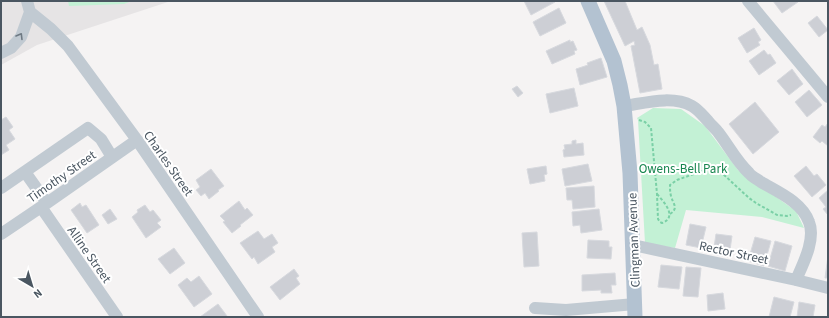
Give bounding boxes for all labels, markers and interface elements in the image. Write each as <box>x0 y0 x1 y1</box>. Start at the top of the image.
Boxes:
one-way arrow <box>16 33 23 40</box>
street label: Charles Street <box>139 127 198 200</box>
street label: Timothy Street <box>23 146 100 207</box>
park label: Owens-Bell Park <box>639 160 728 178</box>
street label: Clingman Avenue <box>623 192 645 288</box>
street label: Alline Street <box>63 223 116 287</box>
street label: Rector Street <box>697 237 771 269</box>
north arrow <box>12 266 52 306</box>
text: N <box>30 285 45 302</box>

